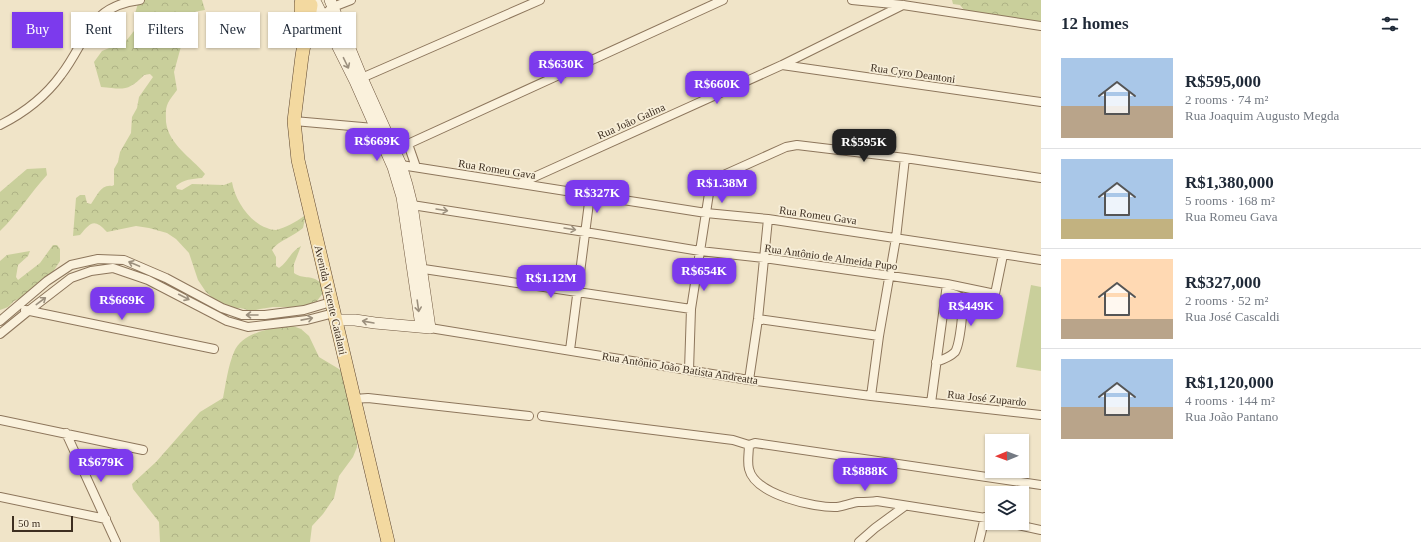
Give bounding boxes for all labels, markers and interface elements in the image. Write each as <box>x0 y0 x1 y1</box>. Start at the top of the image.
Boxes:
chip: Buy <box>12 12 63 48</box>
chip: Rent <box>71 12 126 48</box>
chip: Filters <box>134 12 198 48</box>
chip: New <box>206 12 260 48</box>
chip: Apartment <box>268 12 356 48</box>
icon: filters <box>1379 13 1401 35</box>
text: 12 homes <box>1061 14 1129 33</box>
pin: R$630K <box>528 51 594 85</box>
text: R$630K <box>538 56 584 71</box>
one-way arrow <box>342 57 350 69</box>
street label: Rua Cyro Deantoni <box>870 61 956 85</box>
pin: R$660K <box>684 71 750 105</box>
text: R$595,000 <box>1185 72 1261 91</box>
icon: home <box>1093 74 1141 122</box>
text: R$660K <box>694 76 740 91</box>
text: 2 rooms · 74 m² <box>1185 92 1268 107</box>
street label: Rua João Galina <box>595 101 667 141</box>
text: Rua Joaquim Augusto Megda <box>1185 108 1339 123</box>
pin: R$669K <box>344 128 410 162</box>
pin: R$595K <box>831 129 897 163</box>
text: R$669K <box>354 133 400 148</box>
text: R$595K <box>841 134 887 149</box>
street label: Rua Romeu Gava <box>457 157 537 181</box>
pin: R$1.38M <box>685 170 759 204</box>
text: R$1,380,000 <box>1185 173 1274 192</box>
text: R$1.38M <box>697 175 747 190</box>
icon: home <box>1093 175 1141 223</box>
pin: R$327K <box>564 180 630 214</box>
text: R$327K <box>574 185 620 200</box>
text: 5 rooms · 168 m² <box>1185 193 1275 208</box>
street label: Rua Romeu Gava <box>778 204 858 226</box>
one-way arrow <box>435 206 448 214</box>
text: Rua Romeu Gava <box>1185 209 1277 224</box>
one-way arrow <box>563 225 576 233</box>
street label: Rua Antônio de Almeida Pupo <box>764 242 899 272</box>
street label: Avenida Vicente Catalani <box>313 244 349 356</box>
pin: R$654K <box>671 258 737 292</box>
one-way arrow <box>128 260 140 267</box>
text: R$654K <box>681 263 727 278</box>
pin: R$1.12M <box>514 265 588 299</box>
text: R$1.12M <box>526 270 576 285</box>
text: R$327,000 <box>1185 273 1261 292</box>
icon: home <box>1093 275 1141 323</box>
pin: R$669K <box>89 287 155 321</box>
text: R$669K <box>99 292 145 307</box>
pin: R$449K <box>938 293 1004 327</box>
text: 2 rooms · 52 m² <box>1185 293 1268 308</box>
one-way arrow <box>178 294 190 302</box>
one-way arrow <box>35 297 46 305</box>
text: R$449K <box>948 298 994 313</box>
one-way arrow <box>414 299 422 312</box>
text: Rua José Cascaldi <box>1185 309 1280 324</box>
one-way arrow <box>246 311 259 319</box>
one-way arrow <box>300 315 313 323</box>
one-way arrow <box>362 318 375 326</box>
street label: Rua Antônio João Batista Andreatta <box>601 350 759 386</box>
text: R$1,120,000 <box>1185 373 1274 392</box>
icon: home <box>1093 375 1141 423</box>
street label: Rua José Zupardo <box>947 388 1028 408</box>
text: 4 rooms · 144 m² <box>1185 393 1275 408</box>
text: Rua João Pantano <box>1185 409 1278 424</box>
north arrow <box>985 434 1029 478</box>
map controls <box>985 434 1029 530</box>
pin: R$679K <box>68 449 134 483</box>
text: R$679K <box>78 454 124 469</box>
pin: R$888K <box>832 458 898 492</box>
text: R$888K <box>842 463 888 478</box>
button: layers <box>985 486 1029 530</box>
scale bar <box>12 514 73 533</box>
text: 50 m <box>18 517 40 529</box>

